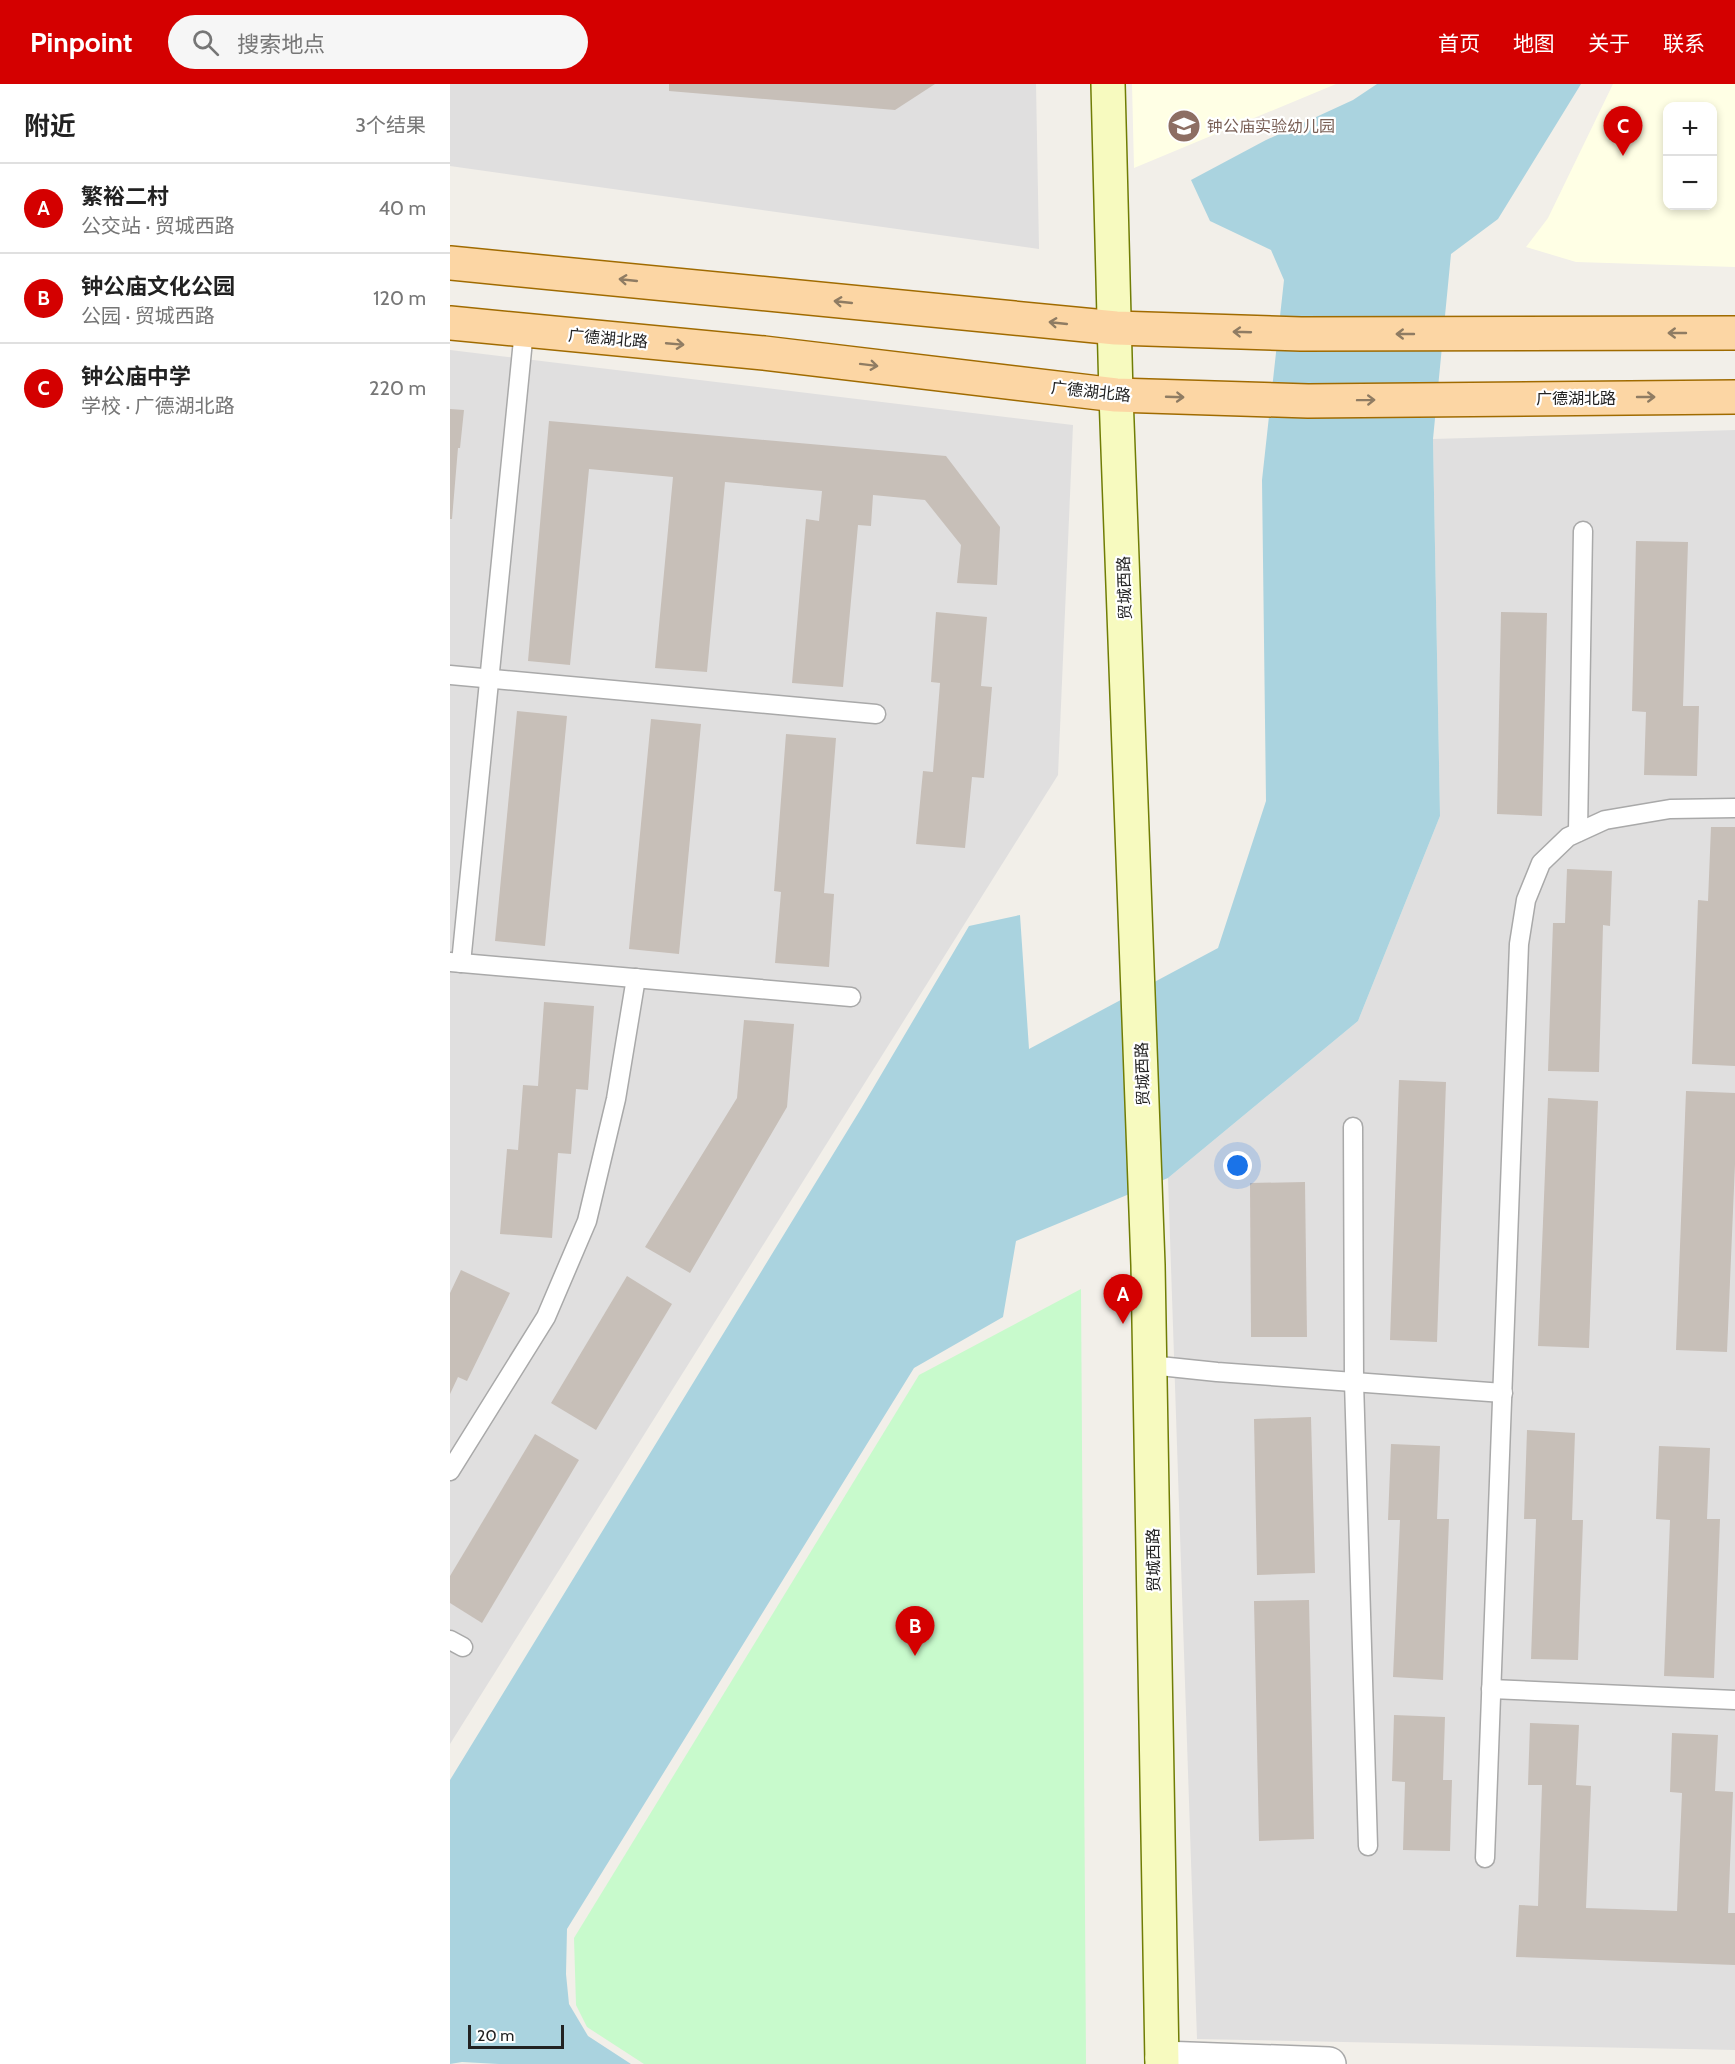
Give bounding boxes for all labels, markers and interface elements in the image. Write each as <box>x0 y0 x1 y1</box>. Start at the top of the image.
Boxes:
search box <box>168 15 588 69</box>
text: Pinpoint <box>30 25 132 59</box>
icon: search <box>189 26 222 59</box>
text: 搜索地点 <box>237 31 325 58</box>
text: 首页 <box>1438 31 1480 56</box>
text: 地图 <box>1513 31 1555 56</box>
text: 关于 <box>1588 31 1630 56</box>
text: 联系 <box>1663 31 1705 56</box>
map controls <box>1663 102 1717 210</box>
button: + <box>1663 102 1717 156</box>
pin: C <box>1604 106 1642 156</box>
school or university icon: 钟公庙实验幼儿园 <box>1166 108 1202 144</box>
text: 附近 <box>24 110 76 142</box>
text: 3个结果 <box>355 113 426 137</box>
place label: 钟公庙实验幼儿园 <box>1207 117 1335 136</box>
button: − <box>1663 156 1717 210</box>
text: 繁裕二村 <box>81 183 169 210</box>
text: A <box>37 196 50 220</box>
text: 40 m <box>378 196 426 220</box>
text: 公交站 · 贸城西路 <box>81 214 235 238</box>
text: 钟公庙文化公园 <box>81 273 235 300</box>
one-way arrow <box>618 275 638 286</box>
text: B <box>37 286 50 310</box>
text: 120 m <box>373 286 426 310</box>
one-way arrow <box>833 296 853 307</box>
text: 公园 · 贸城西路 <box>81 304 215 328</box>
one-way arrow <box>1048 317 1068 328</box>
street label: 广德湖北路 <box>567 326 649 351</box>
one-way arrow <box>1233 326 1253 338</box>
one-way arrow <box>1667 327 1687 339</box>
one-way arrow <box>1396 328 1416 340</box>
one-way arrow <box>665 339 685 350</box>
one-way arrow <box>859 360 879 371</box>
text: 钟公庙中学 <box>81 363 191 390</box>
text: C <box>37 376 50 400</box>
text: 220 m <box>369 376 426 400</box>
street label: 广德湖北路 <box>1050 378 1132 405</box>
street label: 广德湖北路 <box>1536 389 1616 408</box>
one-way arrow <box>1164 391 1184 403</box>
one-way arrow <box>1636 391 1656 403</box>
text: 学校 · 广德湖北路 <box>81 394 235 418</box>
one-way arrow <box>1356 394 1376 406</box>
street label: 贸城西路 <box>1114 556 1135 620</box>
street label: 贸城西路 <box>1132 1042 1153 1106</box>
your location <box>1223 1151 1252 1180</box>
pin: A <box>1104 1274 1142 1324</box>
street label: 贸城西路 <box>1143 1528 1164 1592</box>
pin: B <box>896 1606 934 1656</box>
scale bar <box>468 2022 564 2050</box>
text: 20 m <box>477 2026 514 2045</box>

